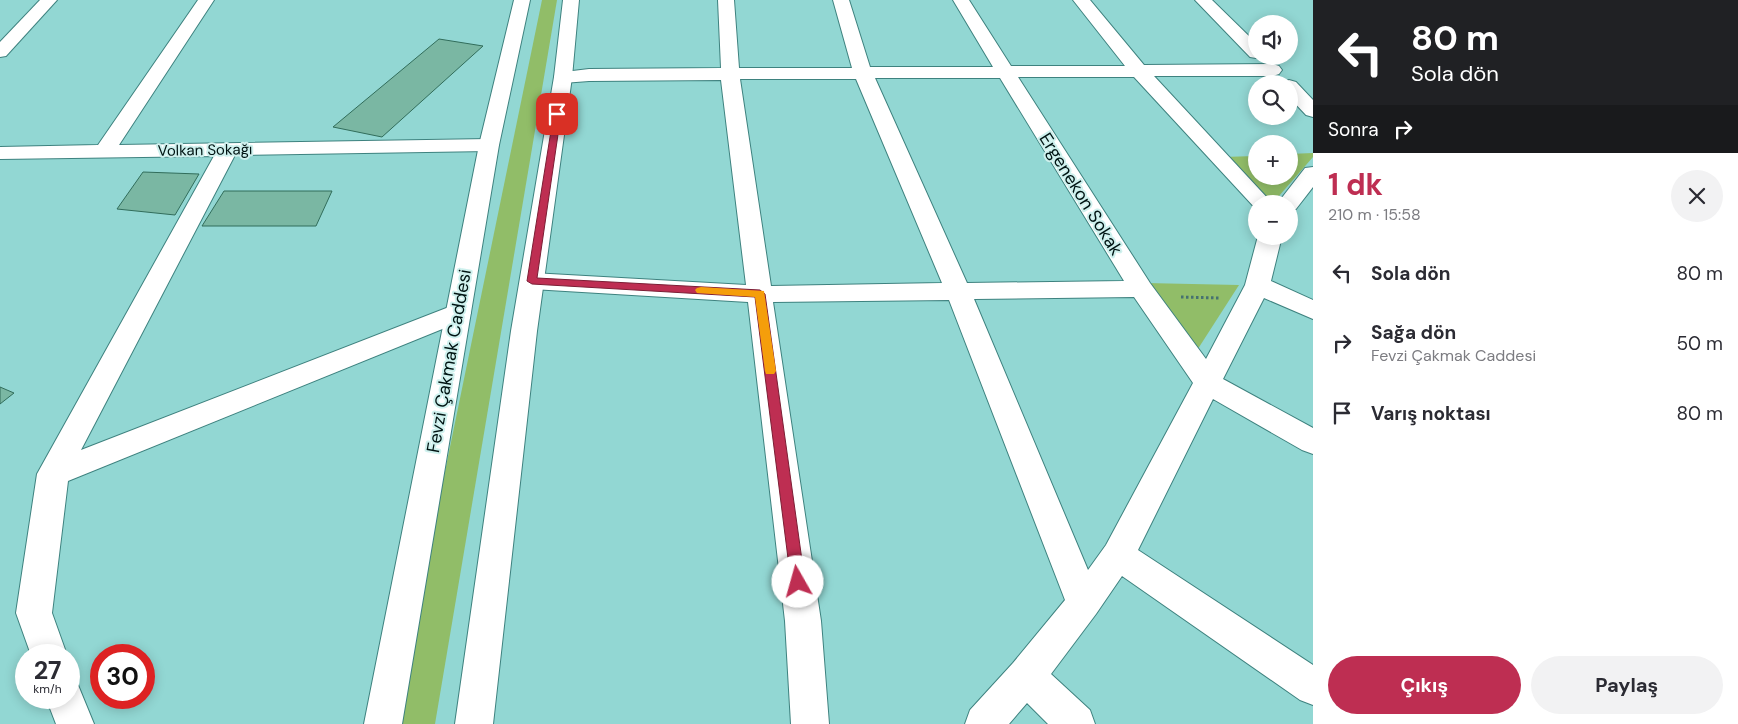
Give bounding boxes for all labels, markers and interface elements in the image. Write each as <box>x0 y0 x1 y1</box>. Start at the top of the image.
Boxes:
map controls <box>1248 15 1298 245</box>
button: sound <box>1248 15 1298 65</box>
text: 80 m <box>1411 15 1499 61</box>
icon: left <box>1328 20 1393 85</box>
text: Sola dön <box>1411 59 1499 88</box>
button: search <box>1248 75 1298 125</box>
pin <box>536 93 578 135</box>
icon: arrive <box>543 100 571 128</box>
icon: right <box>1389 115 1417 143</box>
text: Sonra <box>1328 117 1379 142</box>
street label: Ergenekon Sokak <box>1034 128 1128 260</box>
button: + <box>1248 135 1298 185</box>
street label: Volkan Sokağı <box>158 139 252 161</box>
text: 1 dk <box>1328 165 1383 204</box>
button: close <box>1671 170 1723 222</box>
button: − <box>1248 195 1298 245</box>
text: 210 m · 15:58 <box>1328 204 1421 225</box>
icon: left <box>1328 259 1356 287</box>
text: Sola dön <box>1371 261 1451 286</box>
text: 80 m <box>1676 261 1723 286</box>
street label: Fevzi Çakmak Caddesi <box>421 267 477 455</box>
text: Sağa dön <box>1371 320 1456 345</box>
icon: right <box>1328 329 1356 357</box>
text: 50 m <box>1676 331 1723 356</box>
text: Fevzi Çakmak Caddesi <box>1371 345 1536 366</box>
icon: arrive <box>1328 399 1356 427</box>
text: Varış noktası <box>1371 401 1491 426</box>
text: 80 m <box>1676 401 1723 426</box>
position arrow <box>771 555 823 607</box>
speed limit sign: 30 <box>90 644 155 709</box>
text: 27 <box>34 654 61 687</box>
button: Çıkış <box>1328 656 1521 714</box>
button: Paylaş <box>1531 656 1723 714</box>
text: km/h <box>33 681 62 697</box>

